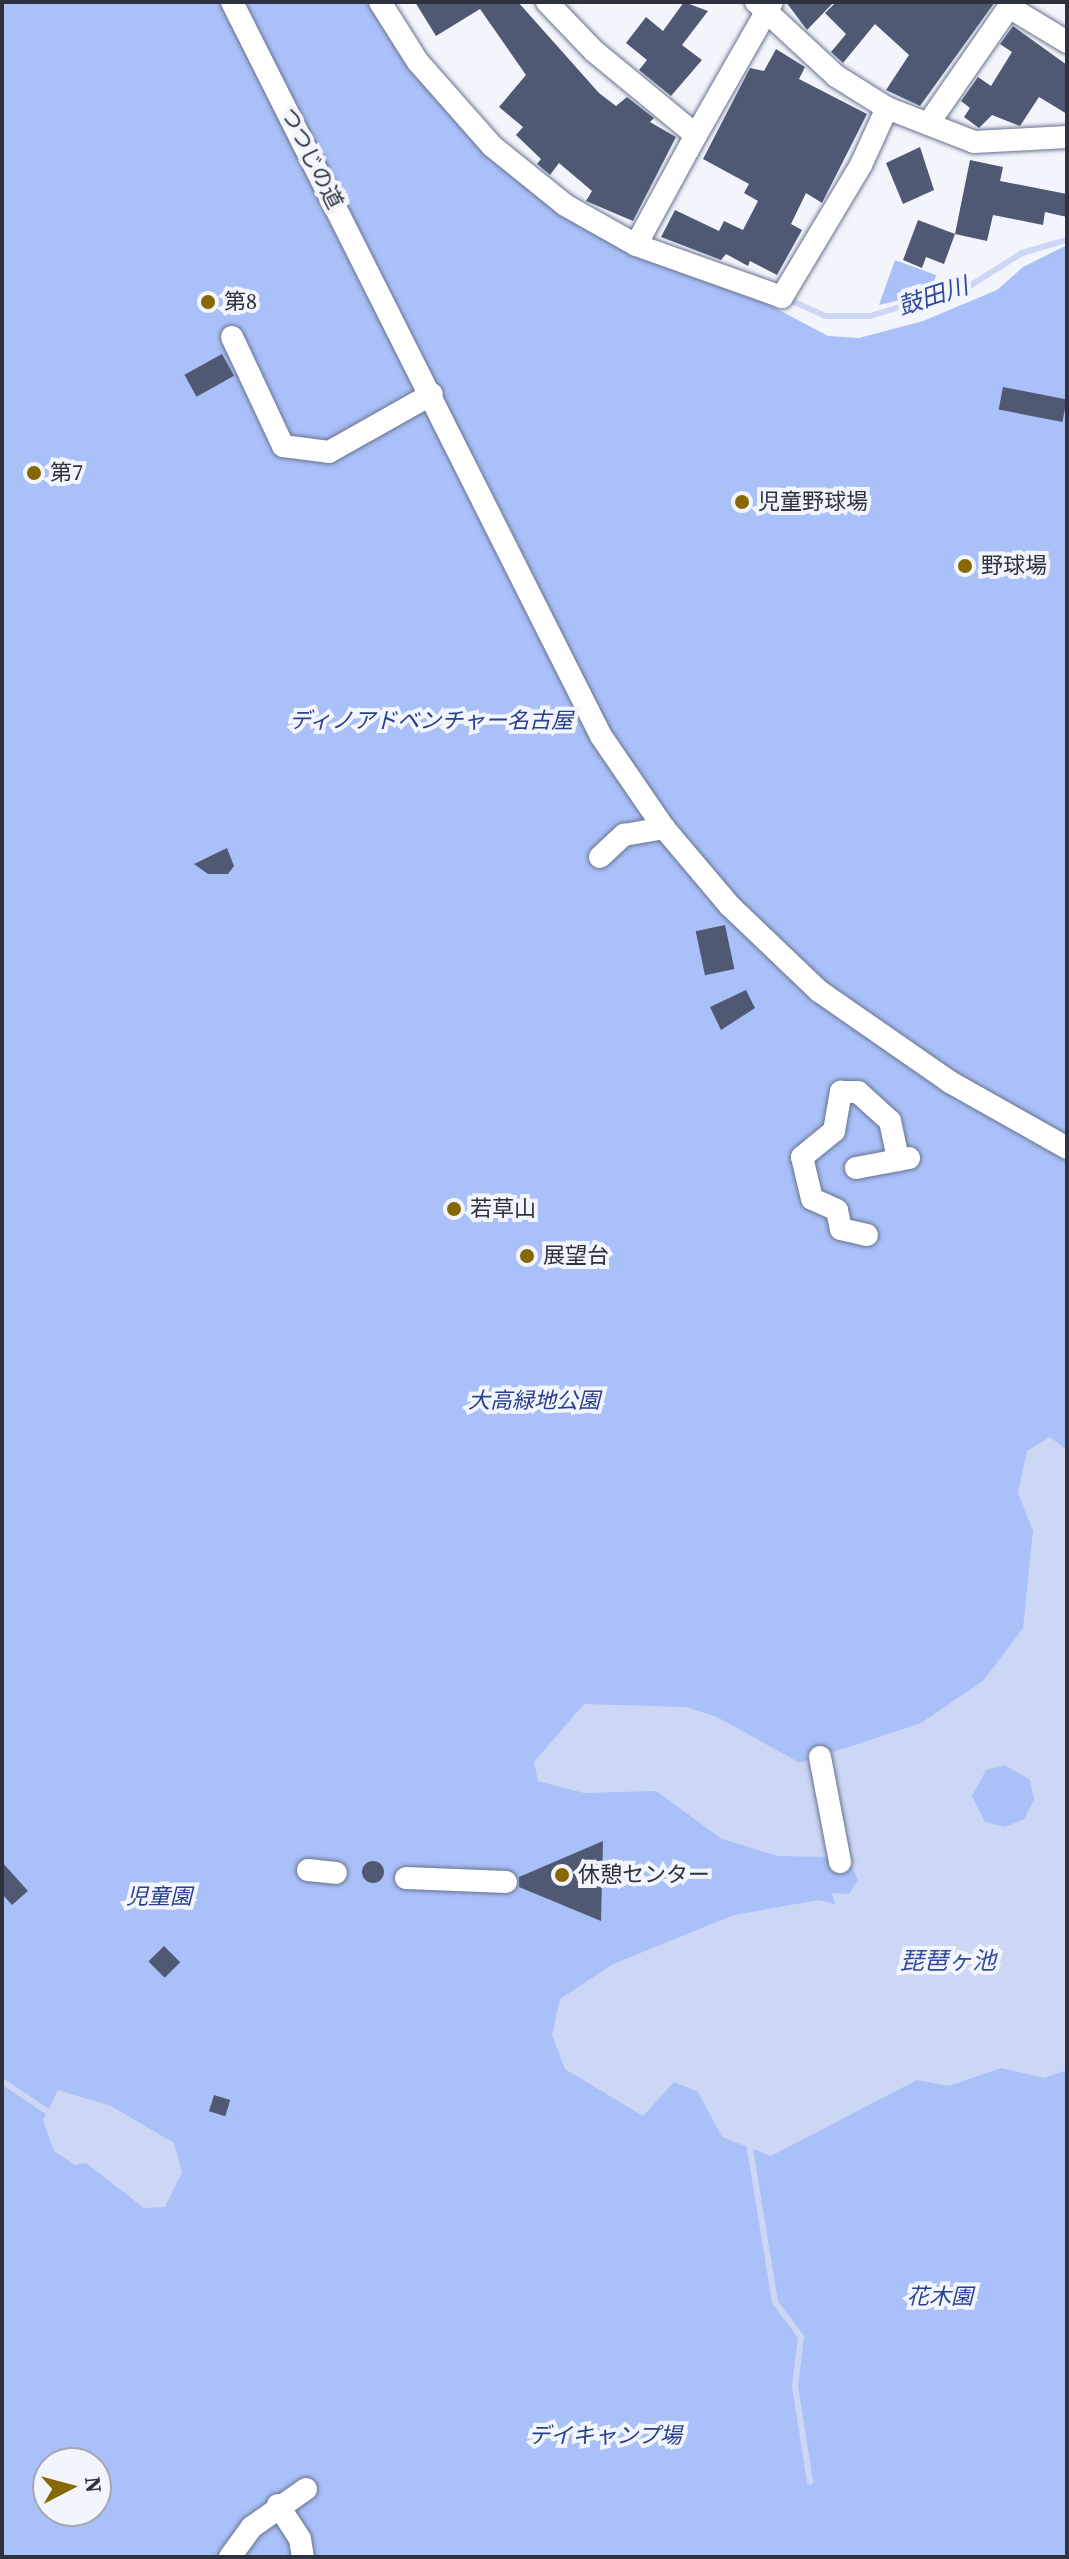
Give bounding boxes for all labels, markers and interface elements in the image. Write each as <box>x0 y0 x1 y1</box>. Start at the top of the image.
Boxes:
street label: つつじの道 <box>275 103 349 213</box>
water label: 鼓田川 <box>894 271 972 321</box>
place label: 第8 <box>224 289 257 315</box>
marker: 第8 <box>199 293 217 311</box>
place label: 第7 <box>50 460 83 486</box>
marker: 第7 <box>25 464 43 482</box>
place label: 児童野球場 <box>758 489 868 515</box>
marker: 児童野球場 <box>733 493 751 511</box>
place label: 野球場 <box>981 553 1047 579</box>
marker: 野球場 <box>956 557 974 575</box>
park label: ディノアドベンチャー名古屋 <box>288 708 574 734</box>
place label: 若草山 <box>470 1196 536 1222</box>
marker: 若草山 <box>445 1200 463 1218</box>
place label: 展望台 <box>543 1243 609 1269</box>
marker: 展望台 <box>518 1247 536 1265</box>
park label: 大高緑地公園 <box>468 1388 600 1414</box>
place label: 休憩センター <box>578 1862 710 1888</box>
marker: 休憩センター <box>553 1866 571 1884</box>
park label: 児童園 <box>126 1884 192 1910</box>
water label: 琵琶ヶ池 <box>900 1947 996 1975</box>
park label: 花木園 <box>907 2284 973 2310</box>
park label: デイキャンプ場 <box>528 2423 682 2449</box>
north arrow <box>32 2447 112 2527</box>
text: N <box>78 2475 110 2494</box>

